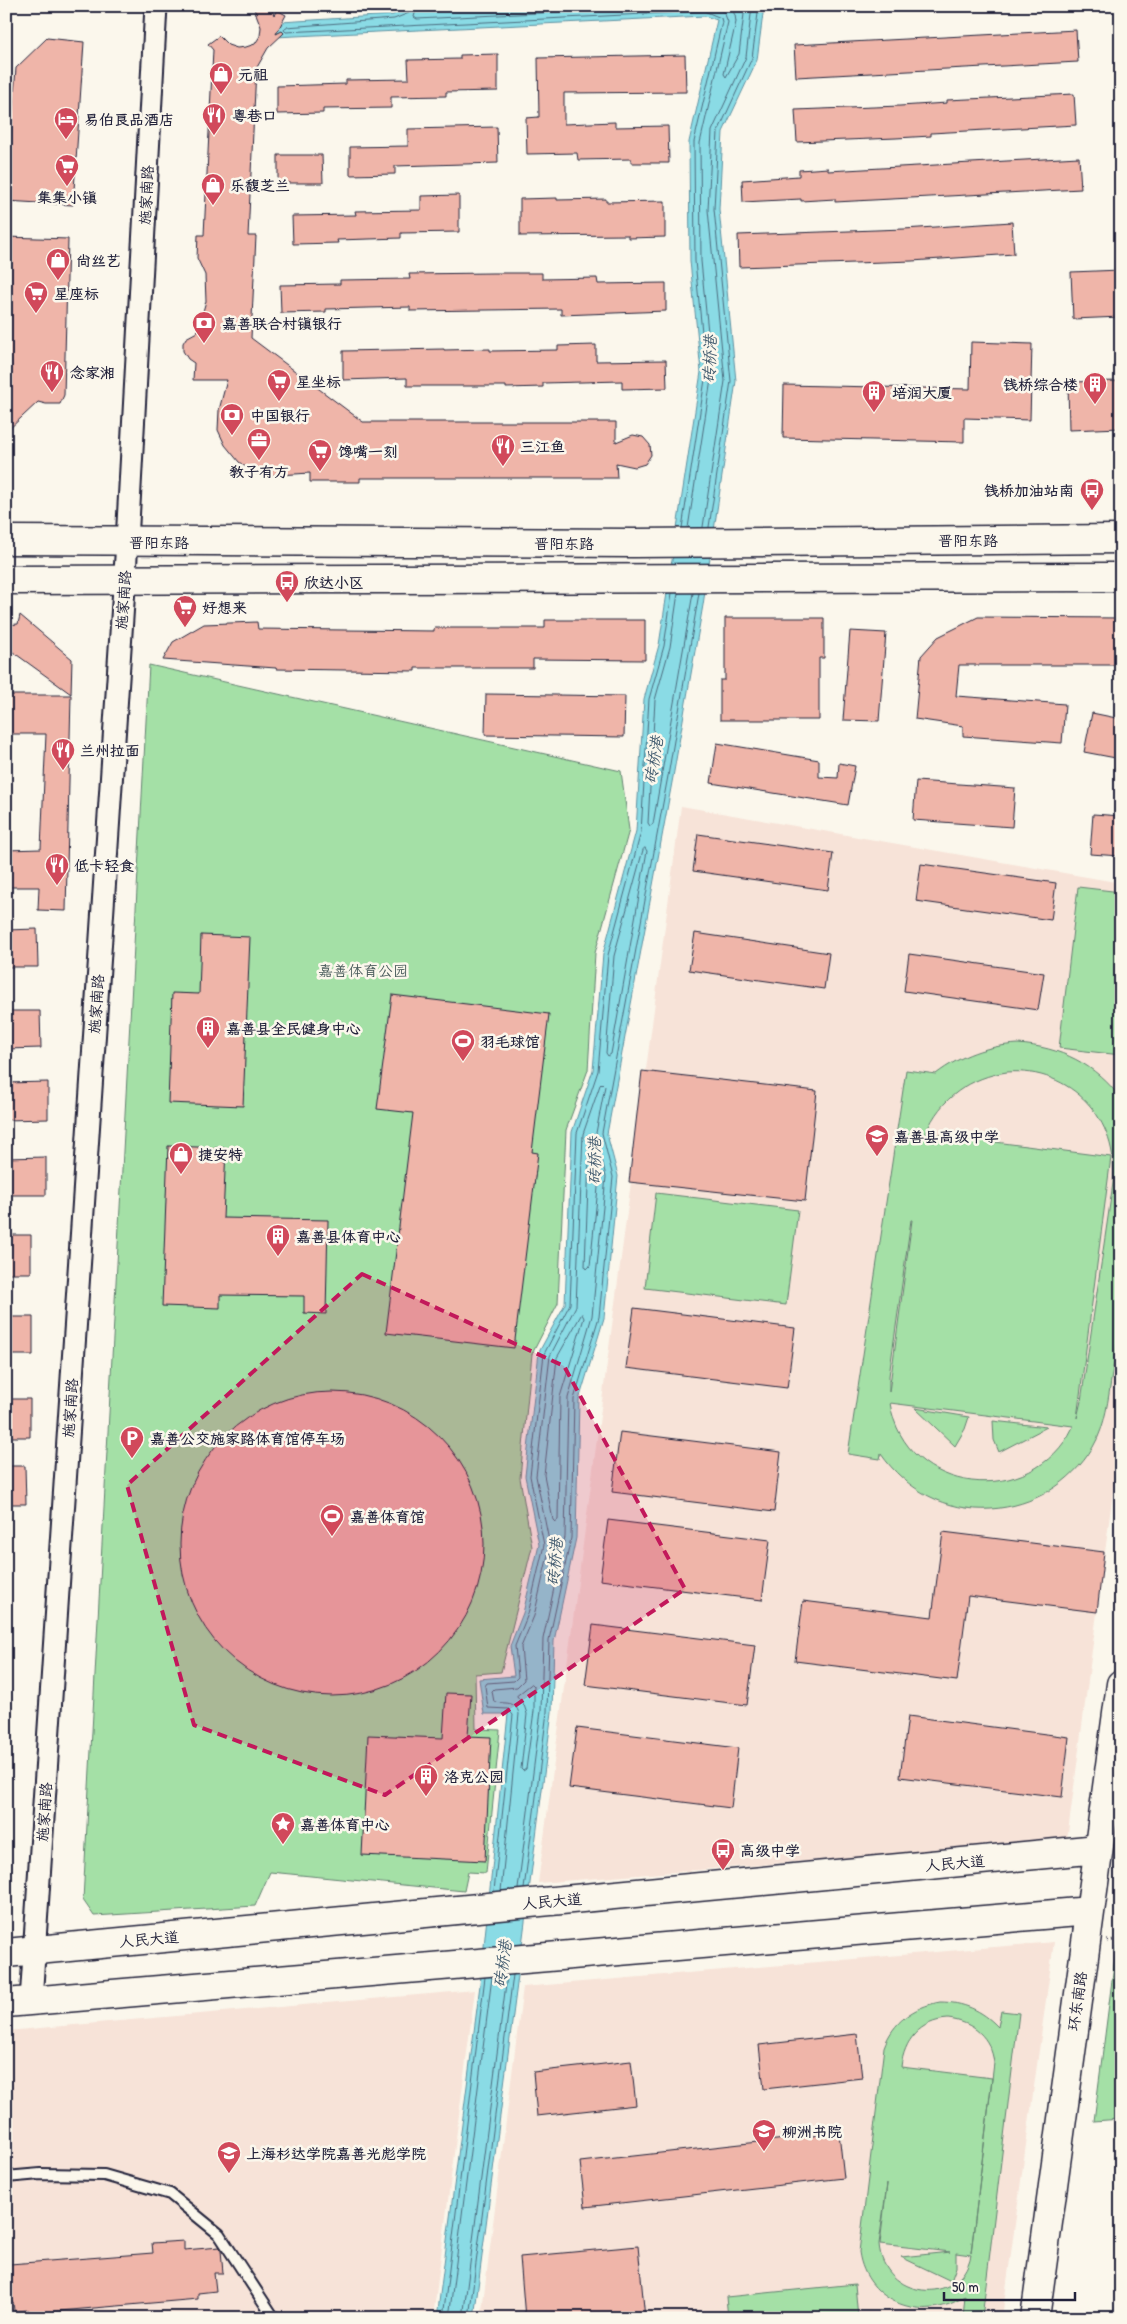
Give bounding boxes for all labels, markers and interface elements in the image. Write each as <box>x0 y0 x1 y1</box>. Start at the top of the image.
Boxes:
shop icon: 元祖 <box>208 61 234 95</box>
place label: 元祖 <box>238 64 269 85</box>
restaurant icon: 粤巷口 <box>201 102 227 136</box>
place label: 粤巷口 <box>232 105 277 126</box>
hotel icon: 易伯良品酒店 <box>53 106 79 140</box>
place label: 易伯良品酒店 <box>84 109 174 130</box>
supermarket icon: 集集小镇 <box>54 153 80 187</box>
street label: 施家南路 <box>134 164 158 226</box>
shop icon: 乐馥芝兰 <box>200 172 226 206</box>
place label: 乐馥芝兰 <box>230 175 290 196</box>
place label: 集集小镇 <box>37 187 97 208</box>
shop icon: 尚丝艺 <box>45 247 71 281</box>
place label: 尚丝艺 <box>76 250 121 271</box>
supermarket icon: 星座标 <box>23 280 49 314</box>
place label: 星座标 <box>54 283 99 304</box>
bank icon: 嘉善联合村镇银行 <box>191 310 217 344</box>
place label: 嘉善联合村镇银行 <box>222 313 342 334</box>
water label: 砖桥港 <box>697 333 721 383</box>
restaurant icon: 念家湘 <box>39 359 65 393</box>
place label: 念家湘 <box>70 362 115 383</box>
supermarket icon: 星坐标 <box>266 368 292 402</box>
place label: 星坐标 <box>296 371 341 392</box>
building icon: 钱桥综合楼 <box>1082 371 1108 405</box>
place label: 钱桥综合楼 <box>1003 374 1078 395</box>
building icon: 培润大厦 <box>861 379 887 413</box>
place label: 培润大厦 <box>892 382 952 403</box>
bank icon: 中国银行 <box>219 402 245 436</box>
place label: 中国银行 <box>250 405 310 426</box>
office icon: 教子有方 <box>246 427 272 461</box>
restaurant icon: 三江鱼 <box>490 433 516 467</box>
place label: 三江鱼 <box>520 436 565 457</box>
supermarket icon: 馋嘴一刻 <box>307 438 333 472</box>
place label: 馋嘴一刻 <box>338 441 398 462</box>
place label: 教子有方 <box>229 461 289 482</box>
bus stop icon: 钱桥加油站南 <box>1079 477 1105 511</box>
place label: 钱桥加油站南 <box>984 480 1074 501</box>
street label: 晋阳东路 <box>938 530 998 551</box>
street label: 晋阳东路 <box>129 532 189 553</box>
street label: 晋阳东路 <box>534 533 594 554</box>
street label: 施家南路 <box>110 569 136 631</box>
bus stop icon: 欣达小区 <box>274 569 300 603</box>
place label: 欣达小区 <box>304 572 364 593</box>
supermarket icon: 好想来 <box>172 594 198 628</box>
place label: 好想来 <box>202 597 247 618</box>
water label: 砖桥港 <box>638 733 668 785</box>
restaurant icon: 兰州拉面 <box>50 737 76 771</box>
place label: 兰州拉面 <box>80 740 140 761</box>
restaurant icon: 低卡轻食 <box>44 852 70 886</box>
place label: 低卡轻食 <box>74 855 134 876</box>
park label: 嘉善体育公园 <box>318 960 408 981</box>
street label: 施家南路 <box>83 973 109 1035</box>
building icon: 嘉善县全民健身中心 <box>195 1015 221 1049</box>
place label: 嘉善县全民健身中心 <box>226 1018 361 1039</box>
sports icon: 羽毛球馆 <box>450 1028 476 1062</box>
place label: 羽毛球馆 <box>480 1031 540 1052</box>
school or university icon: 嘉善县高级中学 <box>864 1123 890 1157</box>
place label: 嘉善县高级中学 <box>894 1126 999 1147</box>
water label: 砖桥港 <box>583 1135 605 1185</box>
shop icon: 捷安特 <box>168 1141 194 1175</box>
place label: 捷安特 <box>198 1144 243 1165</box>
building icon: 嘉善县体育中心 <box>265 1223 291 1257</box>
place label: 嘉善县体育中心 <box>296 1226 401 1247</box>
street label: 施家南路 <box>57 1377 83 1439</box>
parking icon: 嘉善公交施家路体育馆停车场 <box>119 1425 145 1459</box>
place label: 嘉善公交施家路体育馆停车场 <box>150 1428 345 1449</box>
sports icon: 嘉善体育馆 <box>319 1503 345 1537</box>
place label: 嘉善体育馆 <box>350 1506 425 1527</box>
water label: 砖桥港 <box>541 1535 567 1587</box>
building icon: 洛克公园 <box>413 1763 439 1797</box>
place label: 洛克公园 <box>444 1766 504 1787</box>
street label: 施家南路 <box>31 1781 57 1843</box>
place icon: 嘉善体育中心 <box>270 1811 296 1845</box>
place label: 嘉善体育中心 <box>300 1814 390 1835</box>
bus stop icon: 高级中学 <box>710 1837 736 1871</box>
place label: 高级中学 <box>740 1840 800 1861</box>
street label: 人民大道 <box>924 1850 986 1876</box>
street label: 人民大道 <box>521 1888 583 1914</box>
street label: 人民大道 <box>118 1926 180 1952</box>
water label: 砖桥港 <box>488 1937 517 1989</box>
street label: 环东南路 <box>1062 1970 1092 2032</box>
school or university icon: 柳洲书院 <box>751 2118 777 2152</box>
place label: 柳洲书院 <box>782 2121 842 2142</box>
school or university icon: 上海杉达学院嘉善光彪学院 <box>216 2140 242 2174</box>
place label: 上海杉达学院嘉善光彪学院 <box>246 2143 426 2164</box>
scale bar <box>944 2269 1076 2301</box>
text: 50 m <box>952 2276 979 2297</box>

